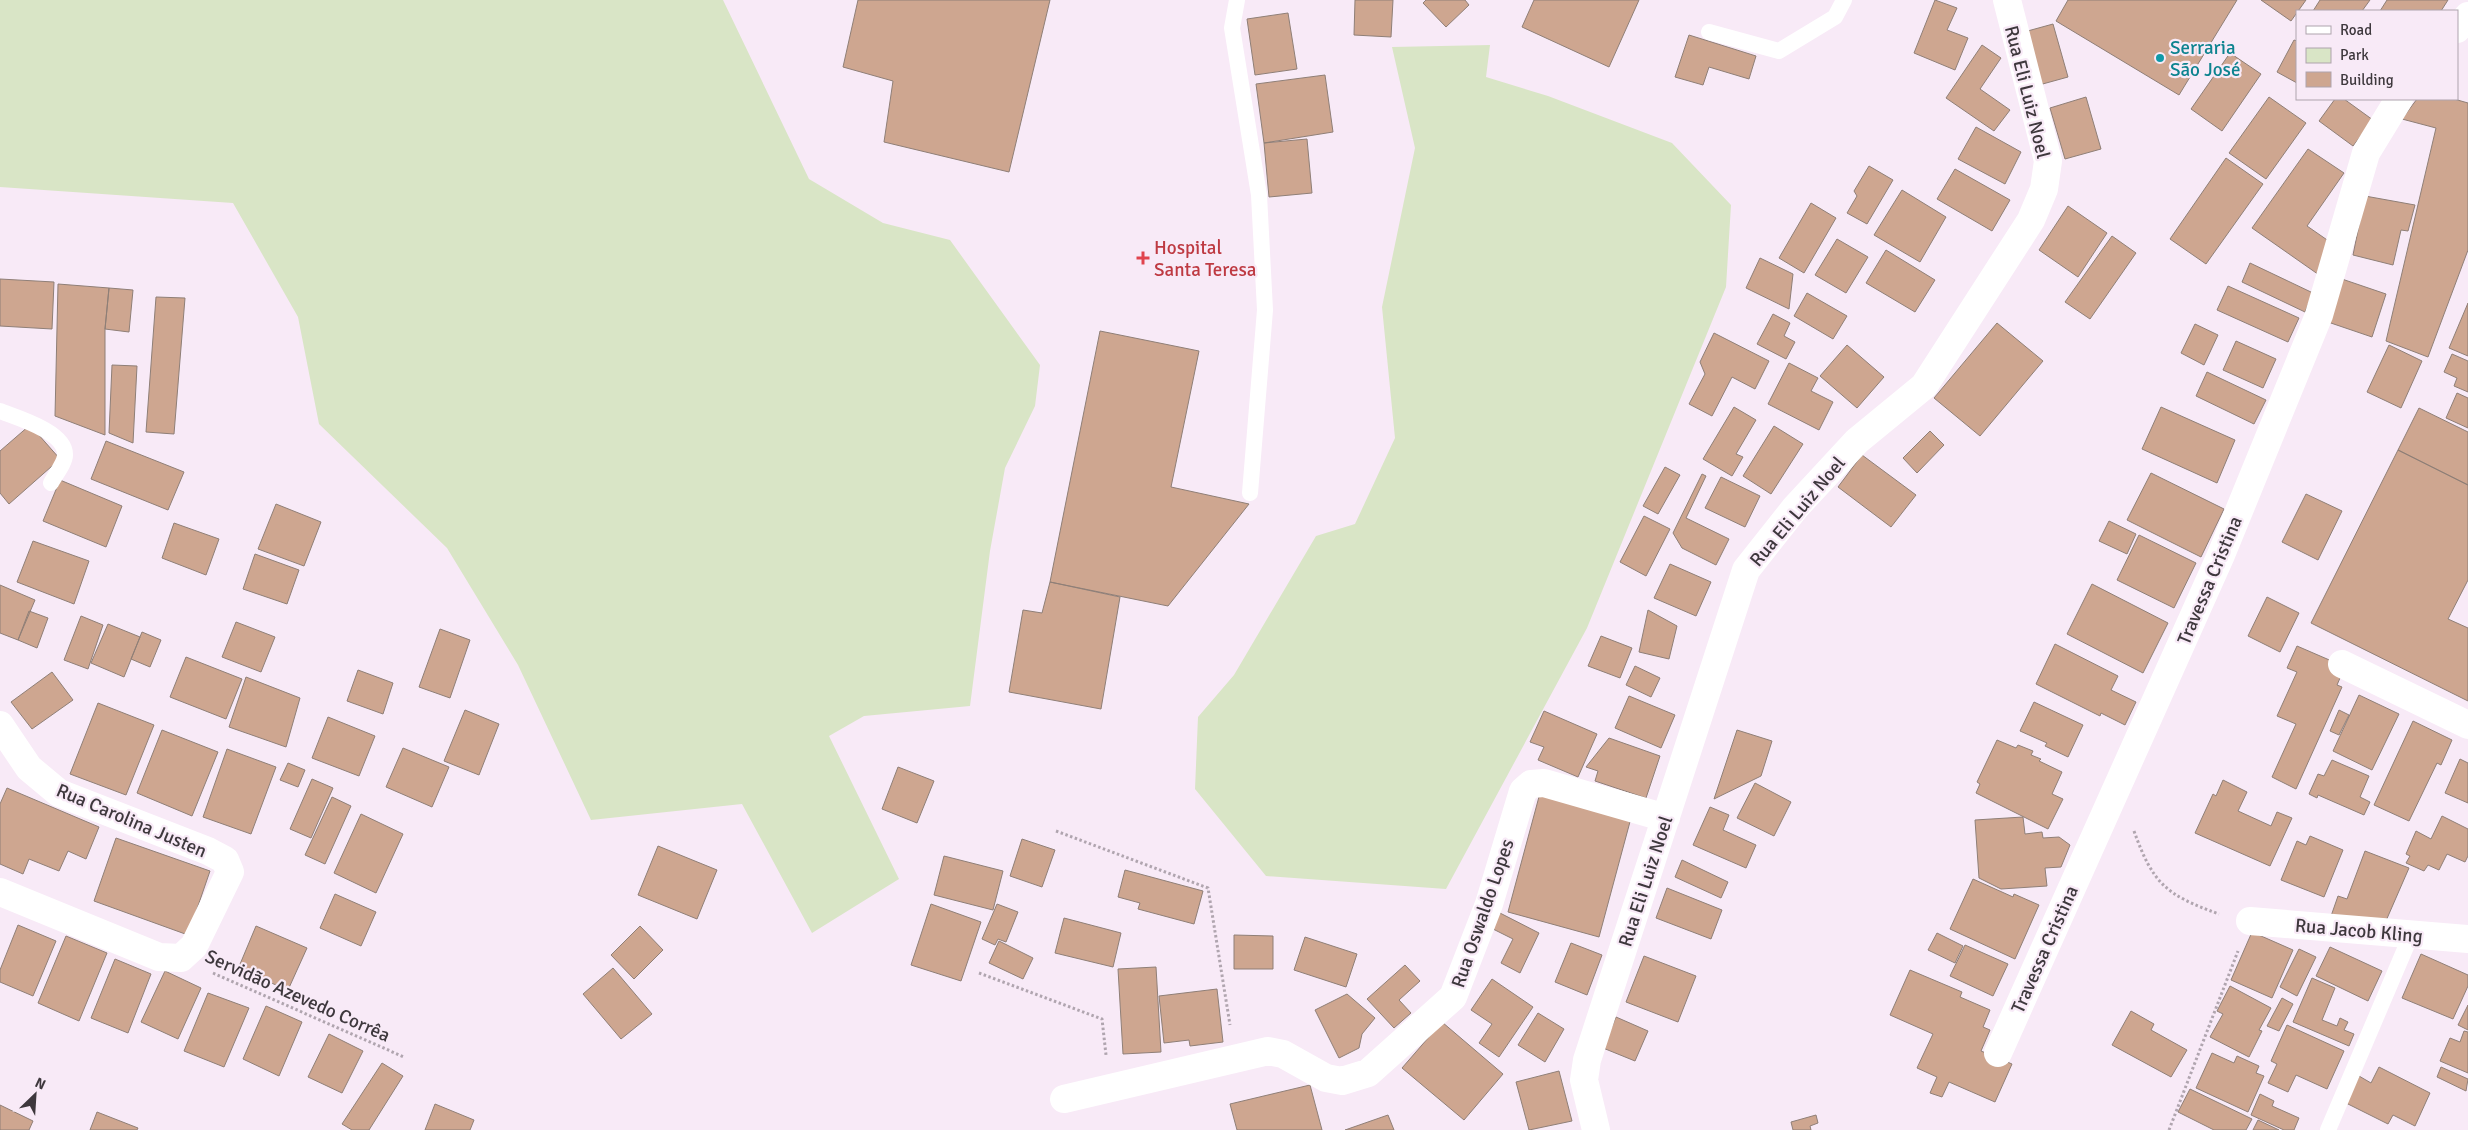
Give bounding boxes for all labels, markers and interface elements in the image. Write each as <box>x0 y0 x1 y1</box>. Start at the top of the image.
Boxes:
legend <box>2296 10 2458 100</box>
text: Road <box>2340 21 2372 39</box>
street label: Rua Eli Luiz Noel <box>1999 23 2055 161</box>
place label: Serraria São José <box>2170 36 2240 82</box>
text: Park <box>2340 46 2369 64</box>
marker: Serraria São José <box>2154 52 2166 64</box>
text: Building <box>2340 71 2394 89</box>
place label: Hospital Santa Teresa <box>1154 236 1256 282</box>
marker: Hospital Santa Teresa <box>1136 251 1150 265</box>
street label: Rua Eli Luiz Noel <box>1745 452 1851 572</box>
street label: Travessa Cristina <box>2172 513 2248 648</box>
street label: Rua Carolina Justen <box>53 778 210 863</box>
street label: Rua Eli Luiz Noel <box>1613 813 1678 950</box>
street label: Rua Oswaldo Lopes <box>1446 836 1520 991</box>
street label: Travessa Cristina <box>2006 882 2084 1017</box>
street label: Rua Jacob Kling <box>2294 913 2424 949</box>
street label: Servidão Azevedo Corrêa <box>201 944 394 1048</box>
north arrow <box>10 1070 60 1120</box>
text: N <box>32 1074 48 1093</box>

